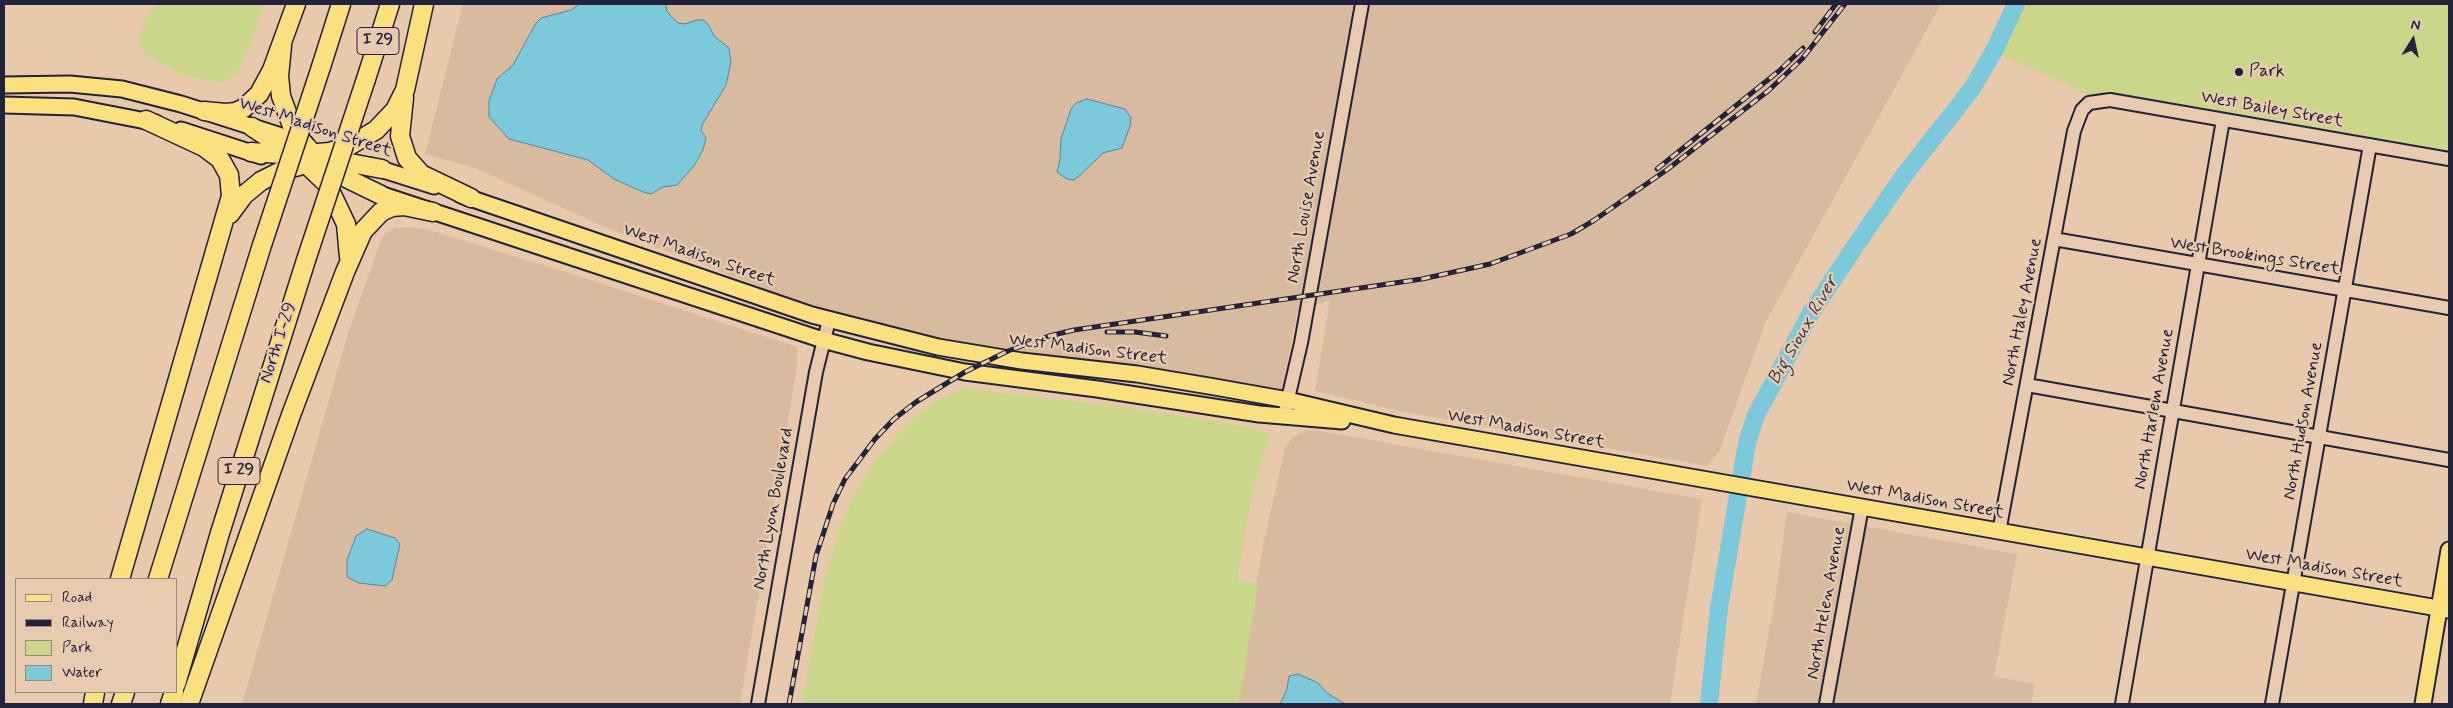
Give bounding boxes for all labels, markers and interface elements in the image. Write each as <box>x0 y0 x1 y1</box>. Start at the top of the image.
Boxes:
north arrow <box>2388 15 2438 65</box>
text: N <box>2409 16 2422 35</box>
road number: I 29 <box>357 27 399 54</box>
place label: Park <box>2249 61 2285 83</box>
marker: Park <box>2233 66 2245 78</box>
street label: West Bailey Street <box>2199 87 2345 133</box>
street label: West Madison Street <box>236 93 394 163</box>
street label: North Louise Avenue <box>1283 129 1331 285</box>
street label: West Madison Street <box>620 220 778 292</box>
street label: West Brookings Street <box>2169 233 2341 281</box>
street label: North Haley Avenue <box>1998 236 2048 388</box>
water label: Big Sioux River <box>1764 273 1844 389</box>
street label: North I-29 <box>256 300 302 386</box>
street label: North Harlem Avenue <box>2130 327 2180 491</box>
street label: West Madison Street <box>1008 330 1168 370</box>
street label: North Hudson Avenue <box>2279 340 2329 502</box>
street label: West Madison Street <box>1446 406 1606 454</box>
street label: North Lyon Boulevard <box>749 426 799 592</box>
road number: I 29 <box>218 458 260 484</box>
street label: West Madison Street <box>1845 476 2005 524</box>
street label: North Helen Avenue <box>1803 525 1851 681</box>
street label: West Madison Street <box>2244 545 2404 593</box>
legend <box>15 578 178 693</box>
text: Road <box>62 588 92 608</box>
text: Railway <box>62 613 114 633</box>
text: Park <box>62 638 92 658</box>
text: Water <box>62 663 102 683</box>

